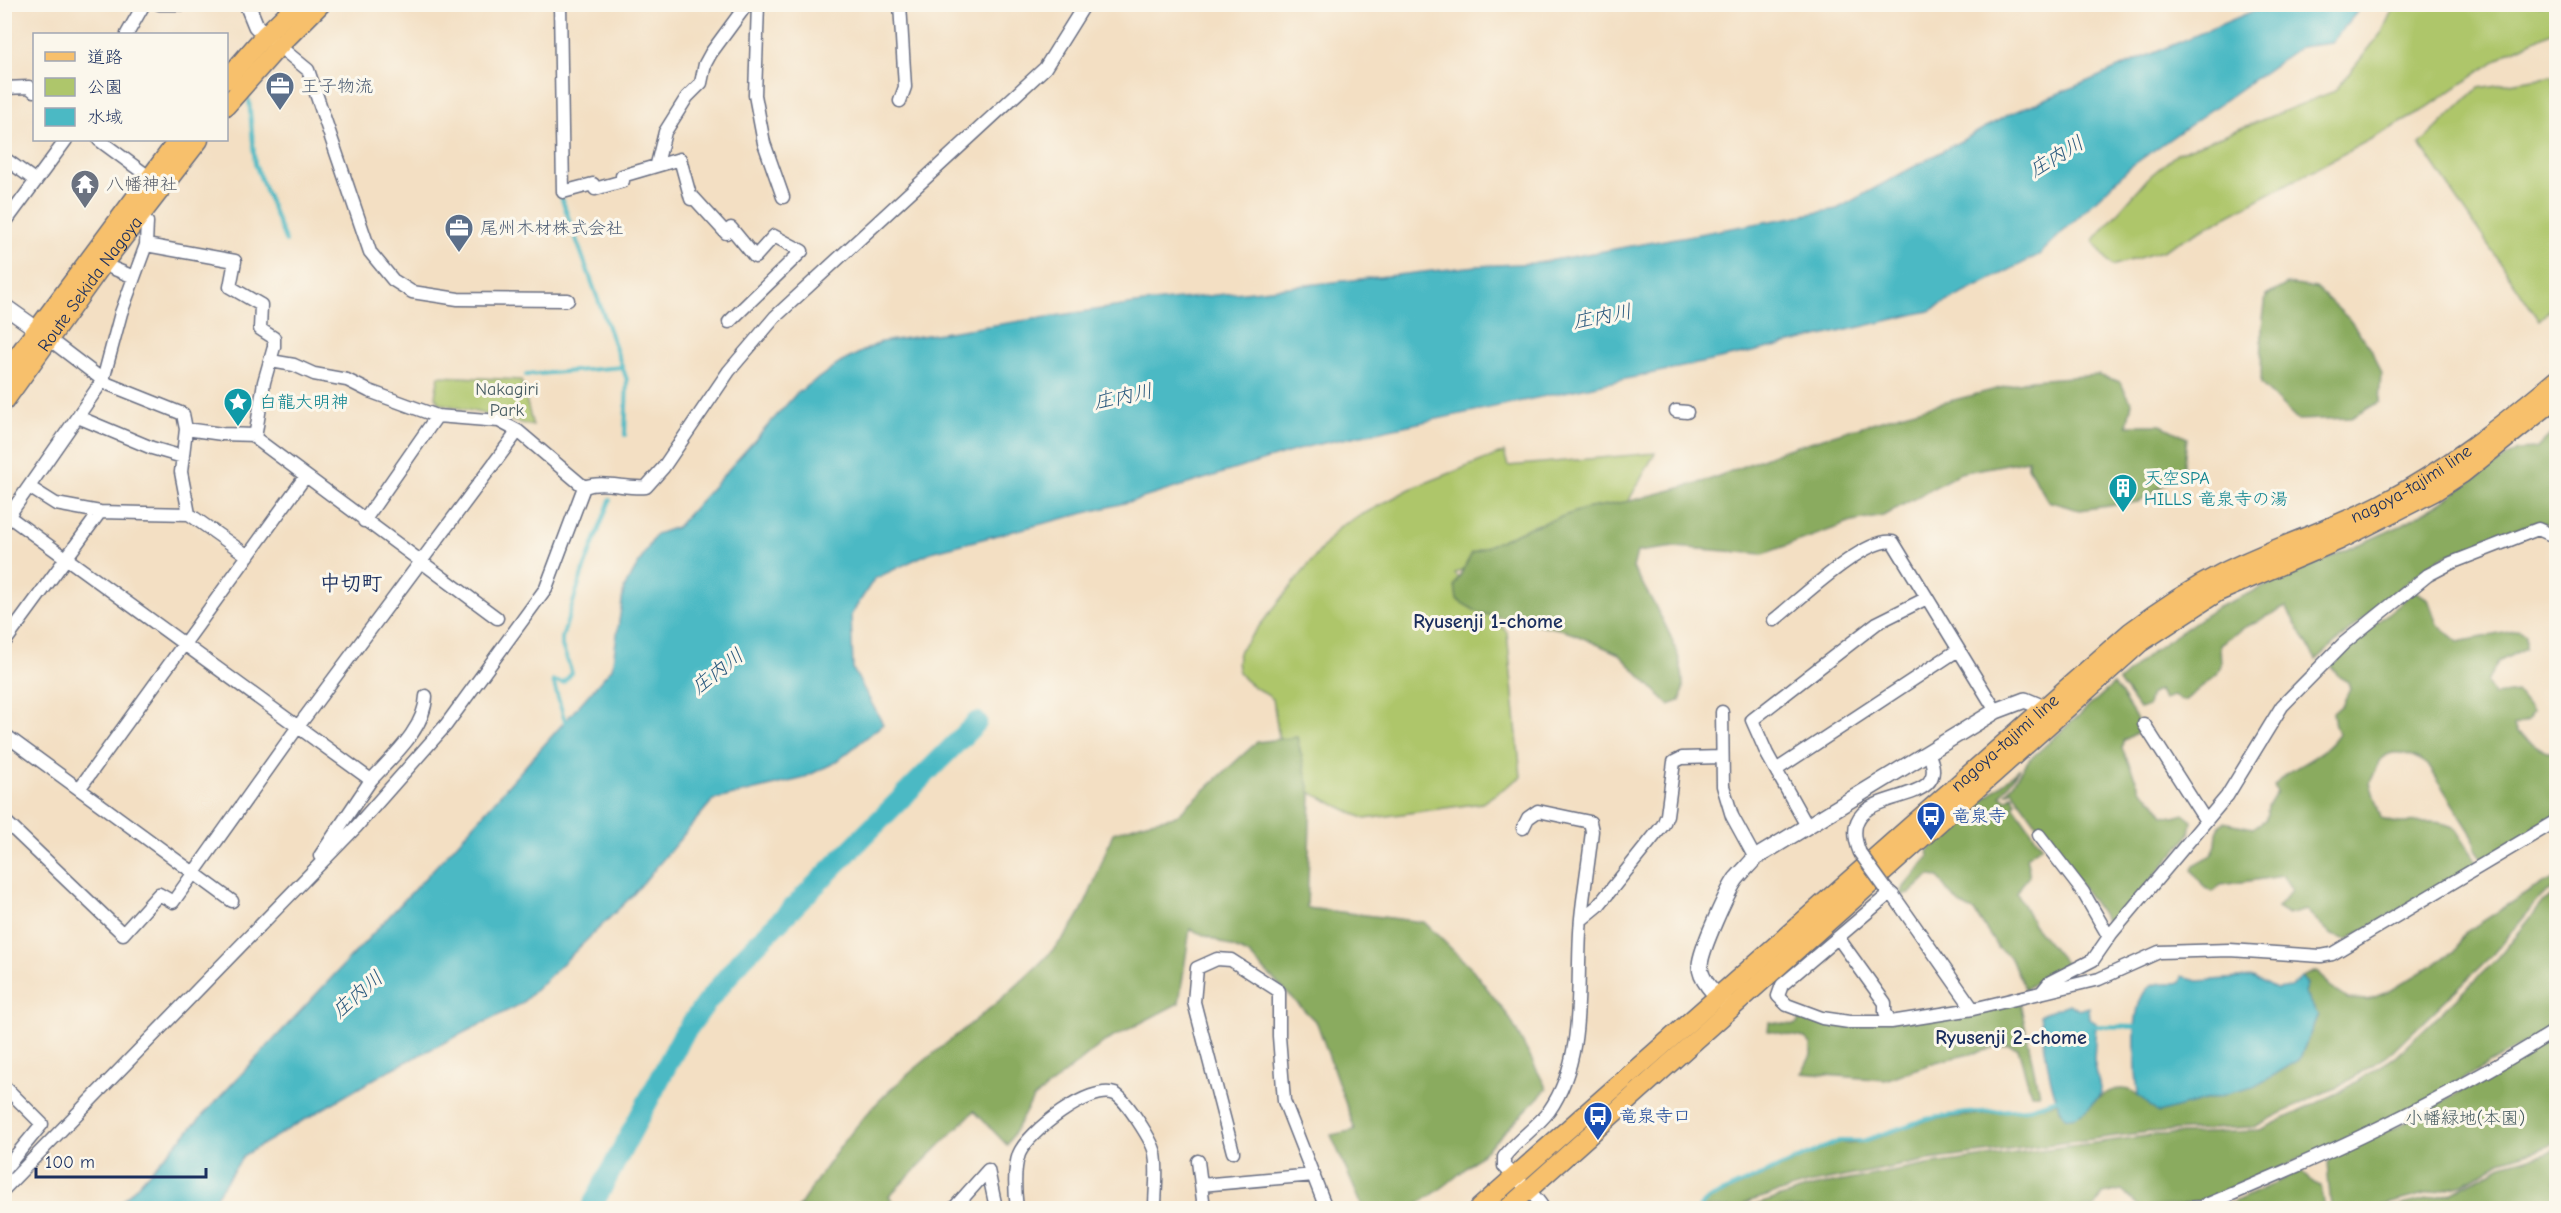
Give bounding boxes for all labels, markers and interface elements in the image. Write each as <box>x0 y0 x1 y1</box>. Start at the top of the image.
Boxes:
legend <box>33 33 228 141</box>
text: 道路 <box>87 47 123 68</box>
office icon: 王子物流 <box>264 70 296 112</box>
place label: 王子物流 <box>301 76 373 97</box>
text: 公園 <box>87 77 123 98</box>
text: 水域 <box>87 107 123 128</box>
water label: 庄内川 <box>2025 131 2088 182</box>
temple icon: 八幡神社 <box>69 168 101 210</box>
place label: 八幡神社 <box>106 174 178 195</box>
street label: Route Sekida Nagoya <box>34 212 147 356</box>
office icon: 尾州木材株式会社 <box>443 212 475 254</box>
place label: 尾州木材株式会社 <box>480 218 624 239</box>
water label: 庄内川 <box>1570 299 1634 334</box>
park label: Nakagiri Park <box>475 379 539 421</box>
water label: 庄内川 <box>1091 379 1155 414</box>
place icon: 白龍大明神 <box>222 386 254 428</box>
place label: 白龍大明神 <box>259 392 349 413</box>
street label: nagoya-tajimi line <box>2348 440 2476 528</box>
place label: 天空SPA HILLS 竜泉寺の湯 <box>2144 468 2288 510</box>
building icon: 天空SPA HILLS 竜泉寺の湯 <box>2107 472 2139 514</box>
district label: 中切町 <box>320 571 383 595</box>
district label: Ryusenji 1-chome <box>1413 610 1563 633</box>
water label: 庄内川 <box>687 644 748 699</box>
street label: nagoya-tajimi line <box>1947 690 2063 796</box>
bus stop icon: 竜泉寺 <box>1915 800 1947 842</box>
place label: 竜泉寺 <box>1952 806 2006 827</box>
water label: 庄内川 <box>327 966 388 1023</box>
district label: Ryusenji 2-chome <box>1935 1026 2087 1049</box>
bus stop icon: 竜泉寺口 <box>1582 1100 1614 1142</box>
place label: 竜泉寺口 <box>1619 1106 1691 1127</box>
park label: 小幡緑地(本園) <box>2405 1108 2525 1129</box>
scale bar <box>36 1141 206 1179</box>
text: 100 m <box>45 1152 95 1173</box>

